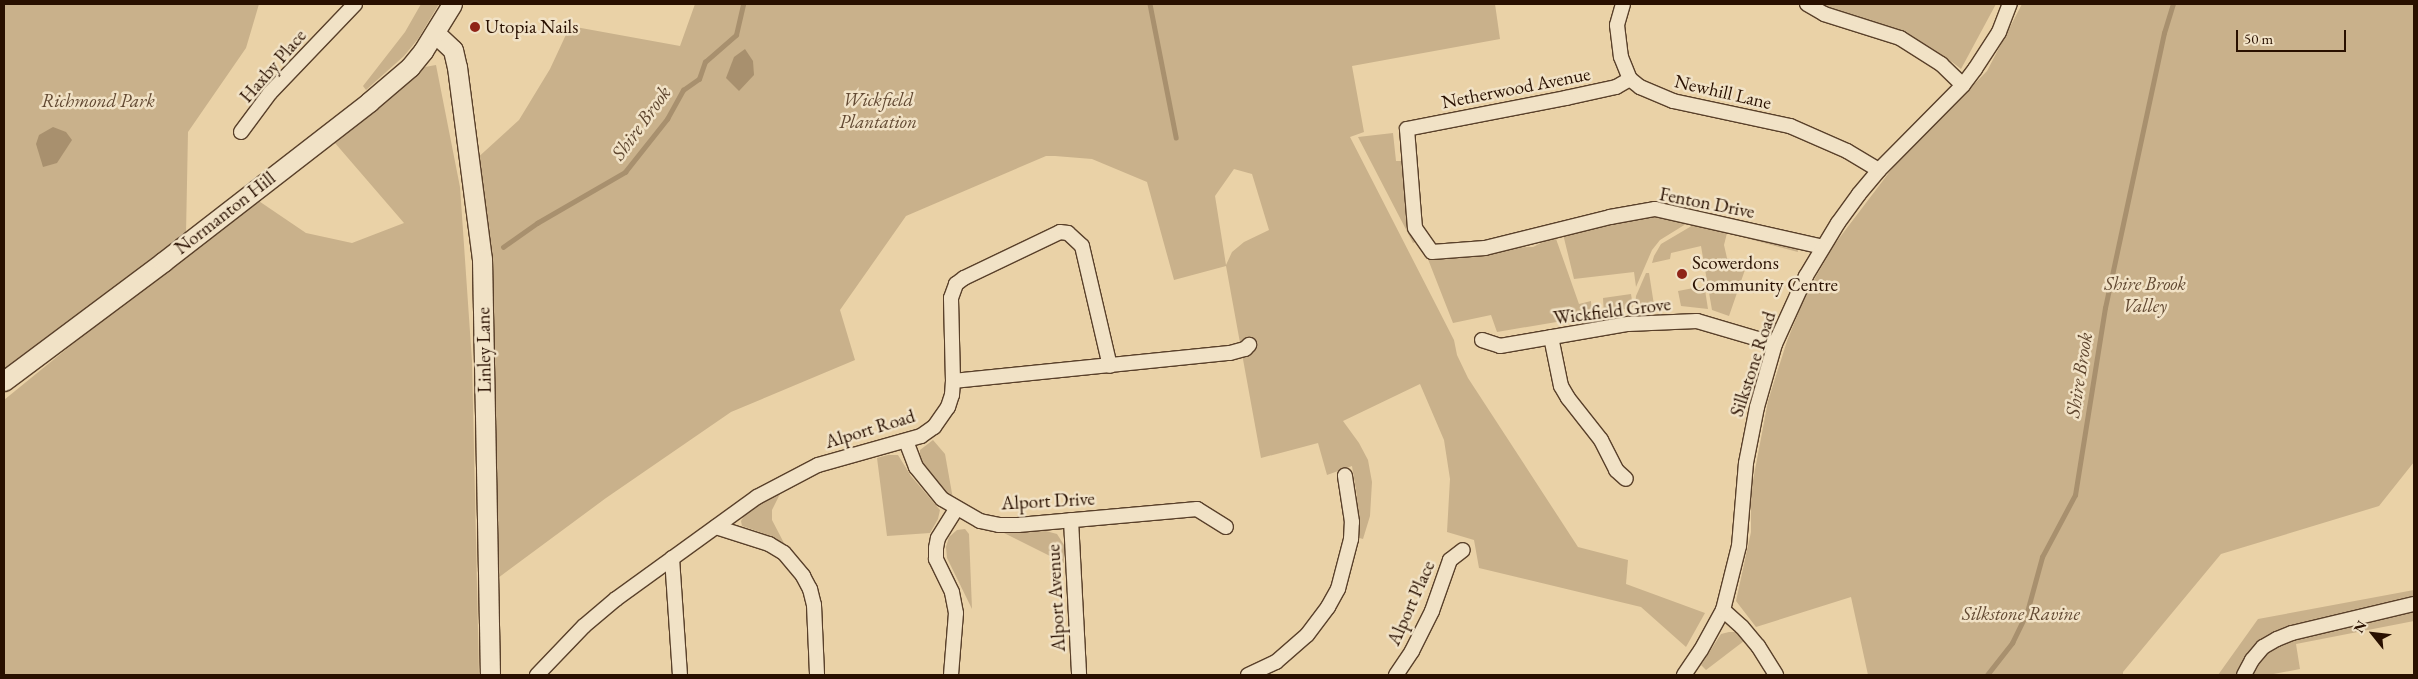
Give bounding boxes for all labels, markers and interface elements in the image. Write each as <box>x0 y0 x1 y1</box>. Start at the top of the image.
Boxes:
place label: Utopia Nails <box>485 16 578 38</box>
scale bar <box>2238 20 2348 52</box>
marker: Utopia Nails <box>469 21 481 33</box>
street label: Haxby Place <box>235 25 311 107</box>
text: 50 m <box>2244 29 2273 48</box>
street label: Netherwood Avenue <box>1440 62 1592 114</box>
street label: Newhill Lane <box>1672 70 1774 114</box>
water label: Shire Brook <box>606 81 676 165</box>
park label: Wickfield Plantation <box>839 89 917 133</box>
park label: Richmond Park <box>41 90 155 112</box>
street label: Normanton Hill <box>170 167 280 259</box>
street label: Fenton Drive <box>1658 183 1756 223</box>
place label: Scowerdons Community Centre <box>1692 252 1838 296</box>
marker: Scowerdons Community Centre <box>1676 268 1688 280</box>
park label: Shire Brook Valley <box>2104 273 2186 317</box>
street label: Wickfield Grove <box>1552 292 1672 330</box>
street label: Linley Lane <box>472 307 496 393</box>
street label: Silkstone Road <box>1725 308 1781 420</box>
water label: Shire Brook <box>2060 331 2098 419</box>
street label: Alport Road <box>822 405 918 453</box>
street label: Alport Drive <box>1001 487 1095 515</box>
street label: Alport Avenue <box>1042 544 1070 652</box>
street label: Alport Place <box>1382 557 1440 649</box>
park label: Silkstone Ravine <box>1962 603 2080 625</box>
north arrow <box>2348 609 2398 659</box>
text: N <box>2349 617 2370 636</box>

